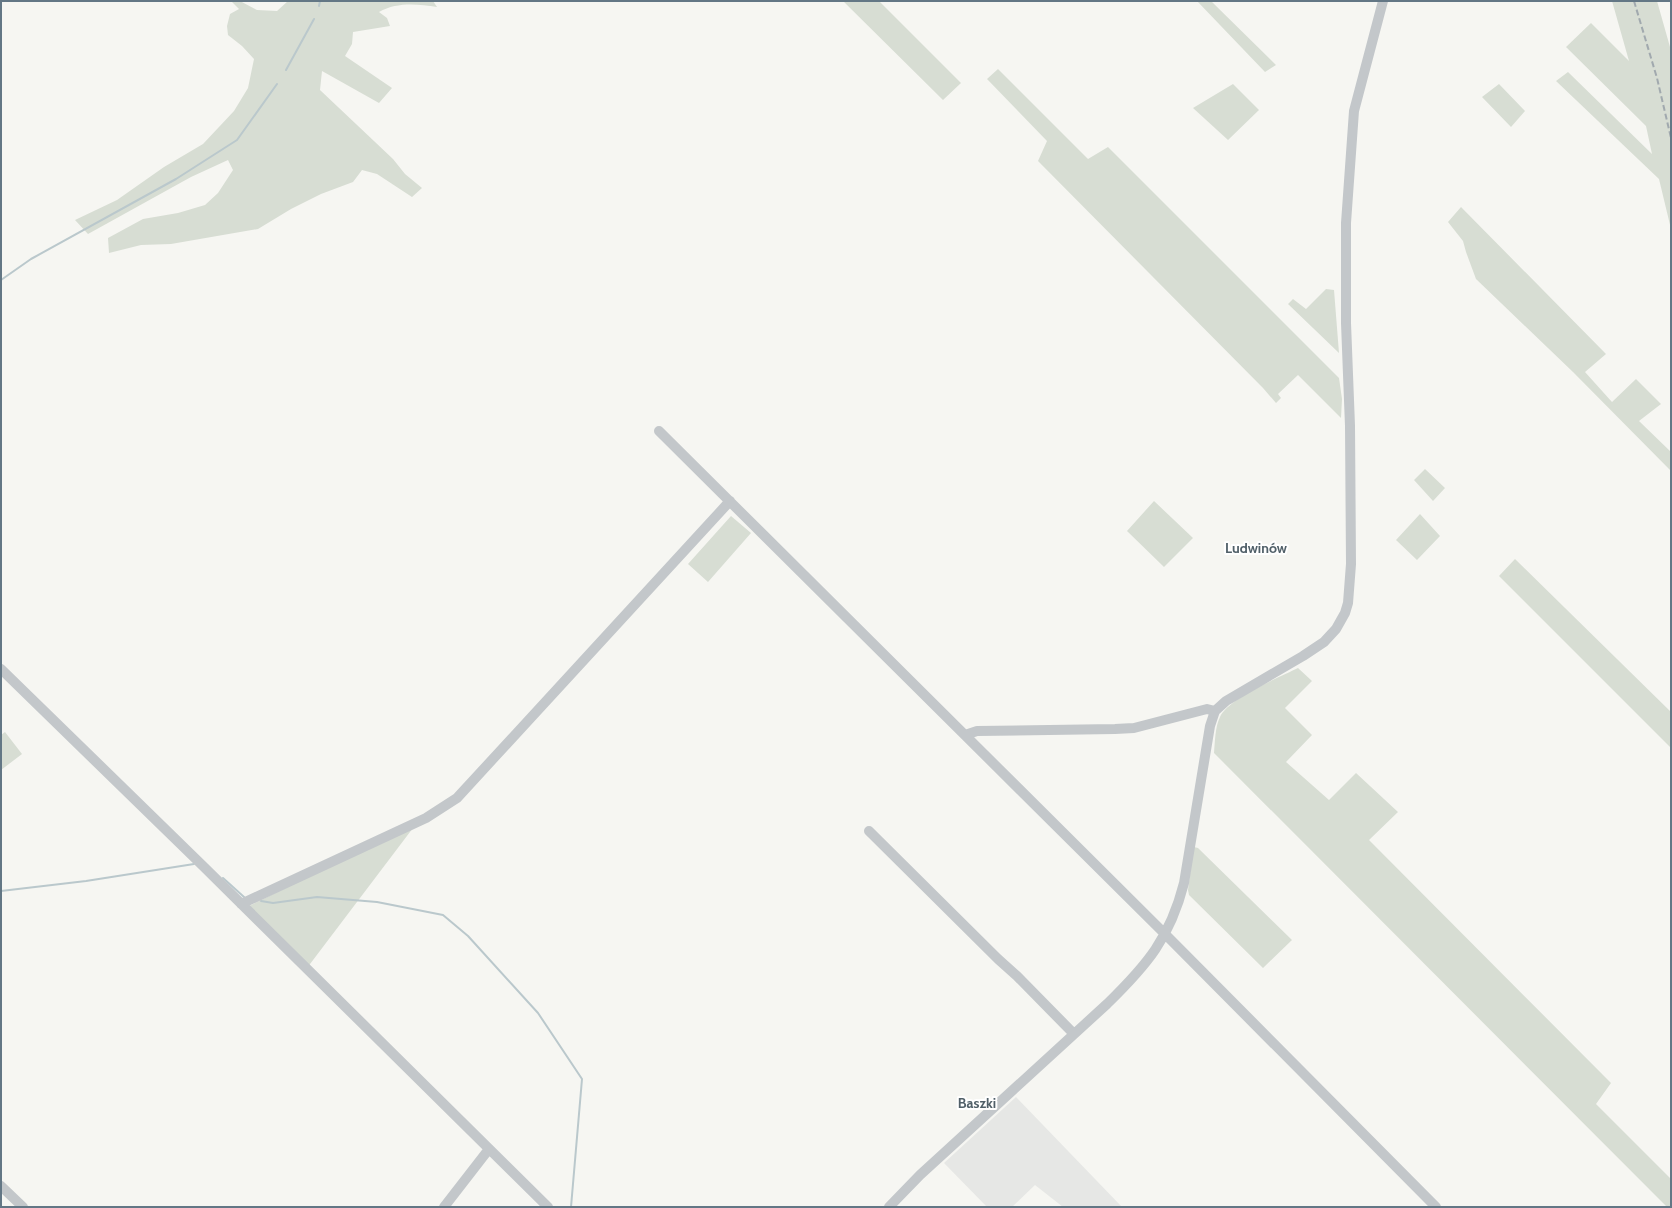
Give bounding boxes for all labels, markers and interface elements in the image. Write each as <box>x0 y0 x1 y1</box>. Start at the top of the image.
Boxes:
district label: Ludwinów <box>1225 539 1288 557</box>
district label: Baszki <box>958 1094 996 1112</box>

